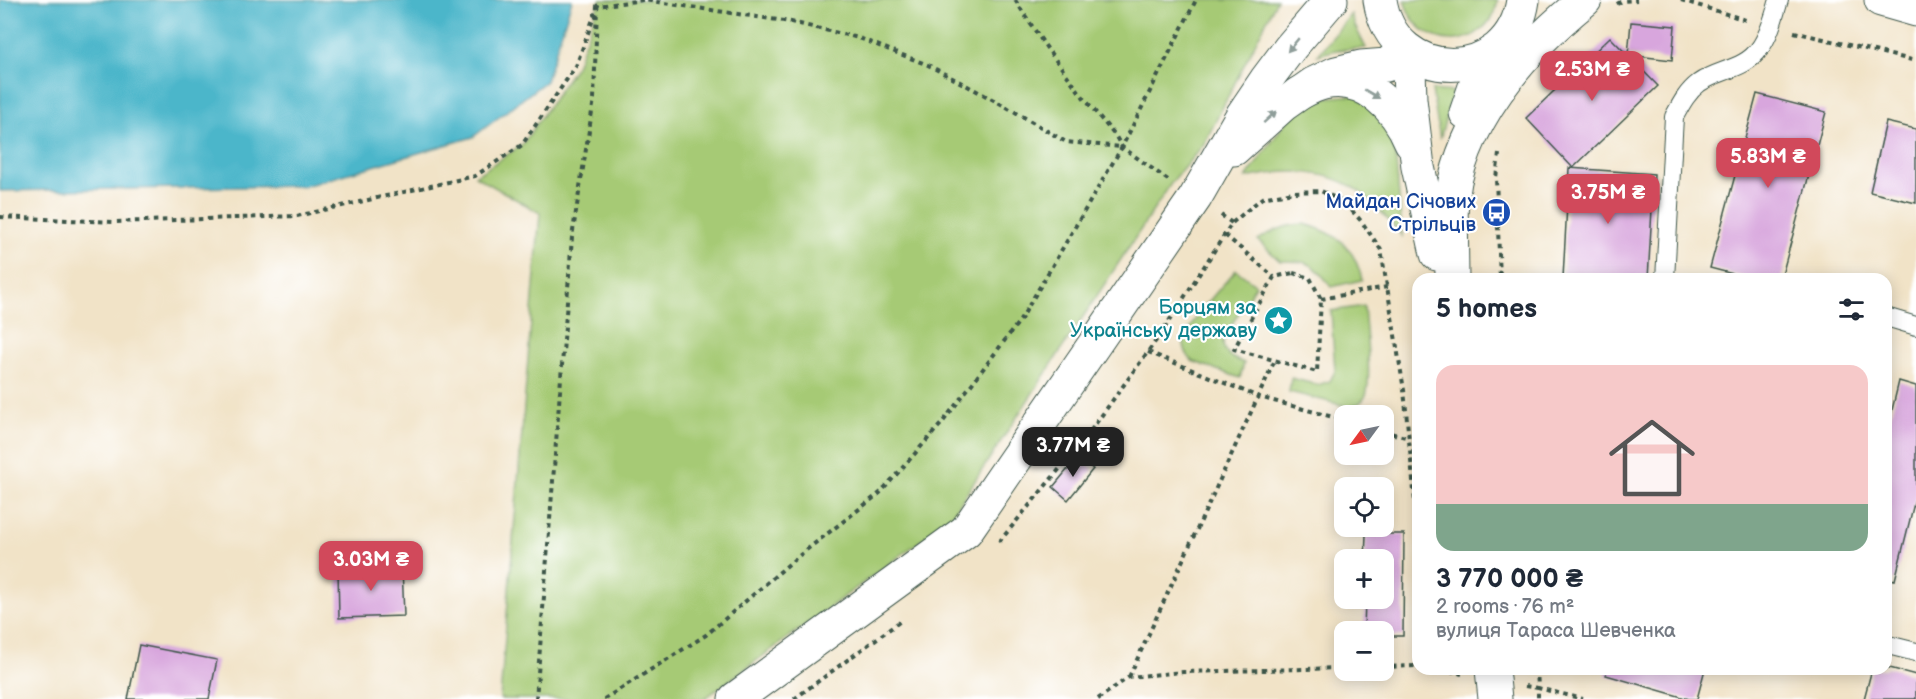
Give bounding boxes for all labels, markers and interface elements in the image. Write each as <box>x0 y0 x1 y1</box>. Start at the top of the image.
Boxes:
one-way arrow <box>1286 37 1299 53</box>
pin: 2.53M ₴ <box>1537 51 1647 102</box>
text: 2.53M ₴ <box>1554 58 1630 82</box>
one-way arrow <box>1364 89 1381 99</box>
one-way arrow <box>1262 110 1277 124</box>
pin: 5.83M ₴ <box>1713 138 1823 189</box>
text: 5.83M ₴ <box>1730 145 1806 169</box>
pin: 3.75M ₴ <box>1553 174 1663 225</box>
text: 3.75M ₴ <box>1571 181 1645 205</box>
place label: Майдан Січових Стрільців <box>1325 190 1477 237</box>
bus stop icon: Майдан Січових Стрільців <box>1481 197 1513 229</box>
icon: filters <box>1835 293 1868 326</box>
text: 5 homes <box>1436 294 1537 325</box>
place label: Борцям за Українську державу <box>1070 296 1257 343</box>
place icon: Борцям за Українську державу <box>1262 304 1294 336</box>
icon: home <box>1598 404 1706 512</box>
north arrow <box>1334 405 1394 465</box>
map controls <box>1334 405 1394 681</box>
pin: 3.77M ₴ <box>1018 427 1128 478</box>
text: 3.77M ₴ <box>1036 434 1110 458</box>
button: locate <box>1334 477 1394 537</box>
pin: 3.03M ₴ <box>316 541 426 592</box>
text: 3.03M ₴ <box>333 548 409 572</box>
button: + <box>1334 549 1394 609</box>
text: 3 770 000 ₴ <box>1436 564 1583 595</box>
text: 2 rooms · 76 m² <box>1436 595 1574 619</box>
text: вулиця Тараса Шевченка <box>1436 619 1676 643</box>
button: − <box>1334 621 1394 681</box>

